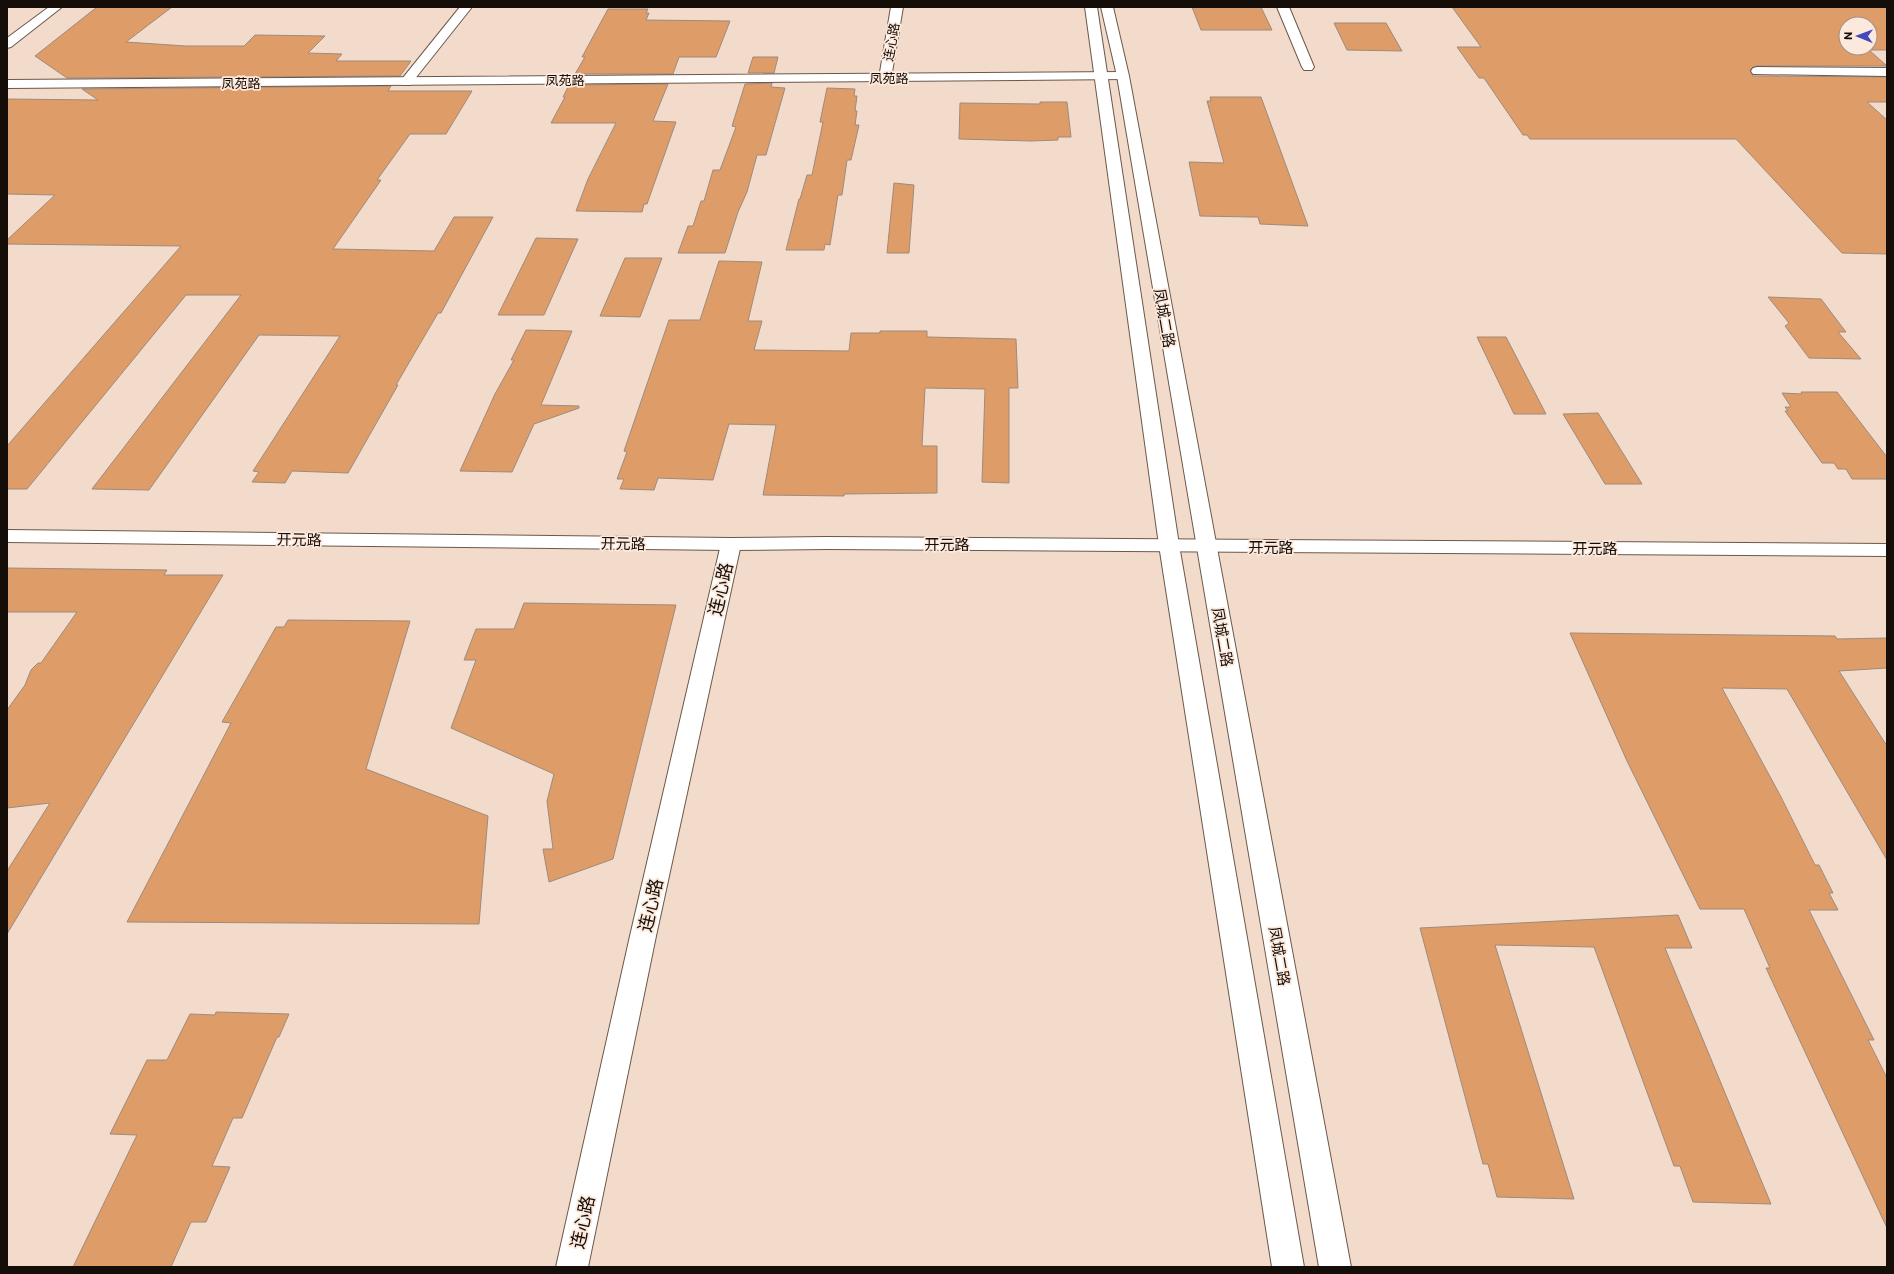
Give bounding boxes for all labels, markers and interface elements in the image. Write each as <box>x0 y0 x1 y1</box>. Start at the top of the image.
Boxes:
north arrow <box>1838 16 1878 56</box>
street label: 连心路 <box>880 21 902 63</box>
text: N <box>1841 32 1854 40</box>
street label: 凤苑路 <box>869 70 909 86</box>
street label: 凤苑路 <box>545 72 585 88</box>
street label: 凤苑路 <box>221 75 261 91</box>
street label: 凤城二路 <box>1151 287 1179 349</box>
street label: 开元路 <box>276 530 322 548</box>
street label: 开元路 <box>600 534 646 552</box>
street label: 开元路 <box>924 535 970 553</box>
street label: 开元路 <box>1248 538 1294 556</box>
street label: 开元路 <box>1572 539 1618 557</box>
street label: 连心路 <box>703 560 737 618</box>
street label: 凤城二路 <box>1209 606 1237 668</box>
street label: 连心路 <box>633 876 667 934</box>
street label: 凤城二路 <box>1266 925 1294 987</box>
street label: 连心路 <box>566 1193 598 1251</box>

